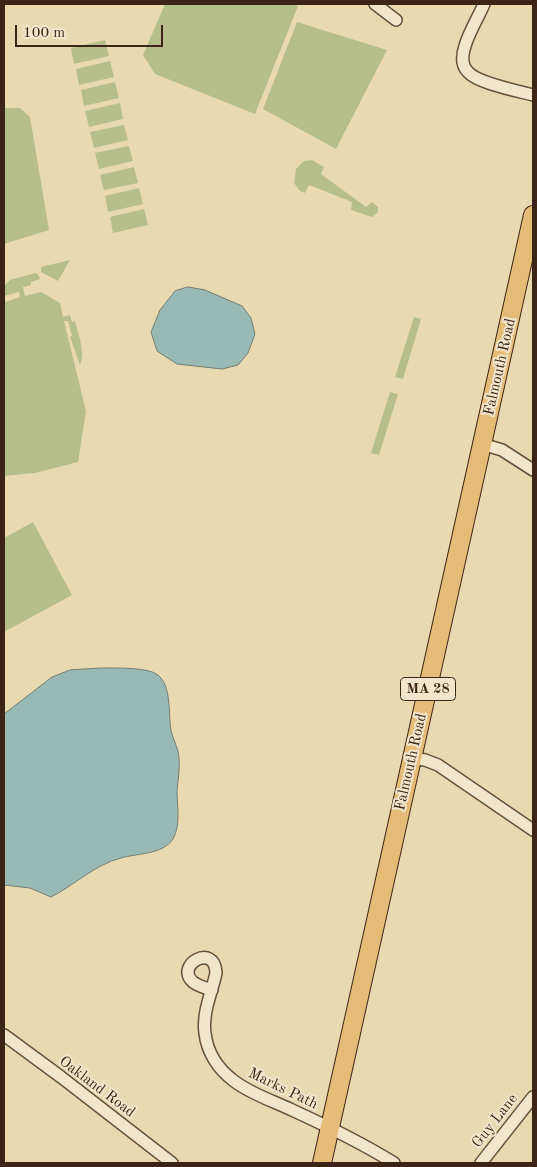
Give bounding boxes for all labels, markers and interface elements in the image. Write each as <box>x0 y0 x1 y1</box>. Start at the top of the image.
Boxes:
scale bar <box>18 15 165 47</box>
text: 100 m <box>23 26 65 41</box>
street label: Falmouth Road <box>480 317 520 417</box>
road number: MA 28 <box>400 678 456 701</box>
street label: Falmouth Road <box>391 712 431 812</box>
street label: Oakland Road <box>55 1053 139 1121</box>
street label: Marks Path <box>245 1064 321 1114</box>
street label: Guy Lane <box>468 1090 522 1152</box>

